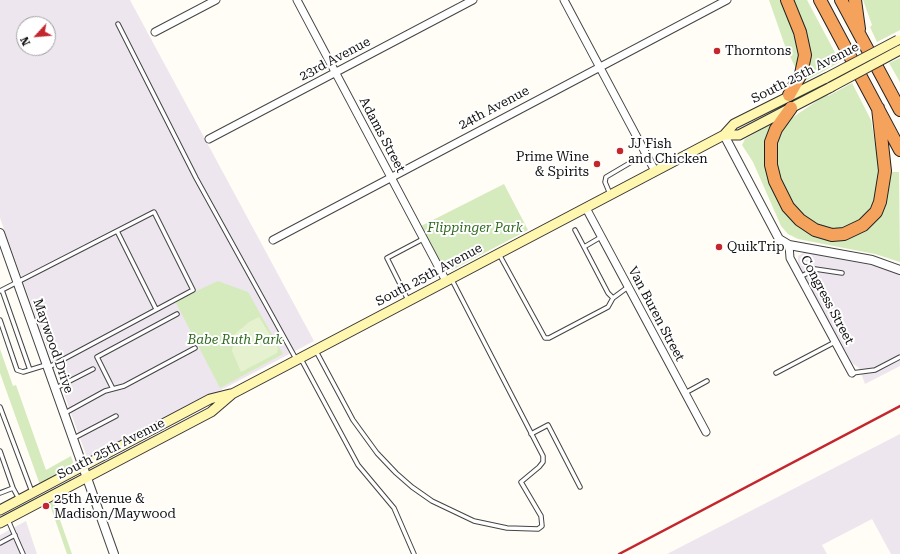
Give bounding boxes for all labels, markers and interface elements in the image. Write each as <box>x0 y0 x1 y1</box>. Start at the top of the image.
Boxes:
north arrow <box>16 16 56 56</box>
text: N <box>18 34 33 48</box>
street label: 23rd Avenue <box>297 34 373 84</box>
street label: South 25th Avenue <box>749 39 861 107</box>
place label: Thorntons <box>725 43 791 59</box>
marker: Thorntons <box>712 46 722 56</box>
street label: 24th Avenue <box>456 83 532 133</box>
street label: Adams Street <box>356 95 408 175</box>
place label: JJ Fish and Chicken <box>628 136 708 167</box>
marker: JJ Fish and Chicken <box>615 146 625 156</box>
place label: Prime Wine & Spirits <box>516 149 589 180</box>
marker: Prime Wine & Spirits <box>592 159 602 169</box>
park label: Flippinger Park <box>427 220 523 236</box>
place label: QuikTrip <box>727 239 784 255</box>
street label: South 25th Avenue <box>373 240 485 310</box>
marker: QuikTrip <box>714 242 724 252</box>
street label: Congress Street <box>797 253 857 347</box>
street label: Van Buren Street <box>624 264 688 364</box>
street label: Maywood Drive <box>30 297 76 395</box>
park label: Babe Ruth Park <box>187 332 283 348</box>
street label: South 25th Avenue <box>55 415 167 483</box>
place label: 25th Avenue & Madison/Maywood <box>54 491 176 522</box>
marker: 25th Avenue & Madison/Maywood <box>41 501 51 511</box>

